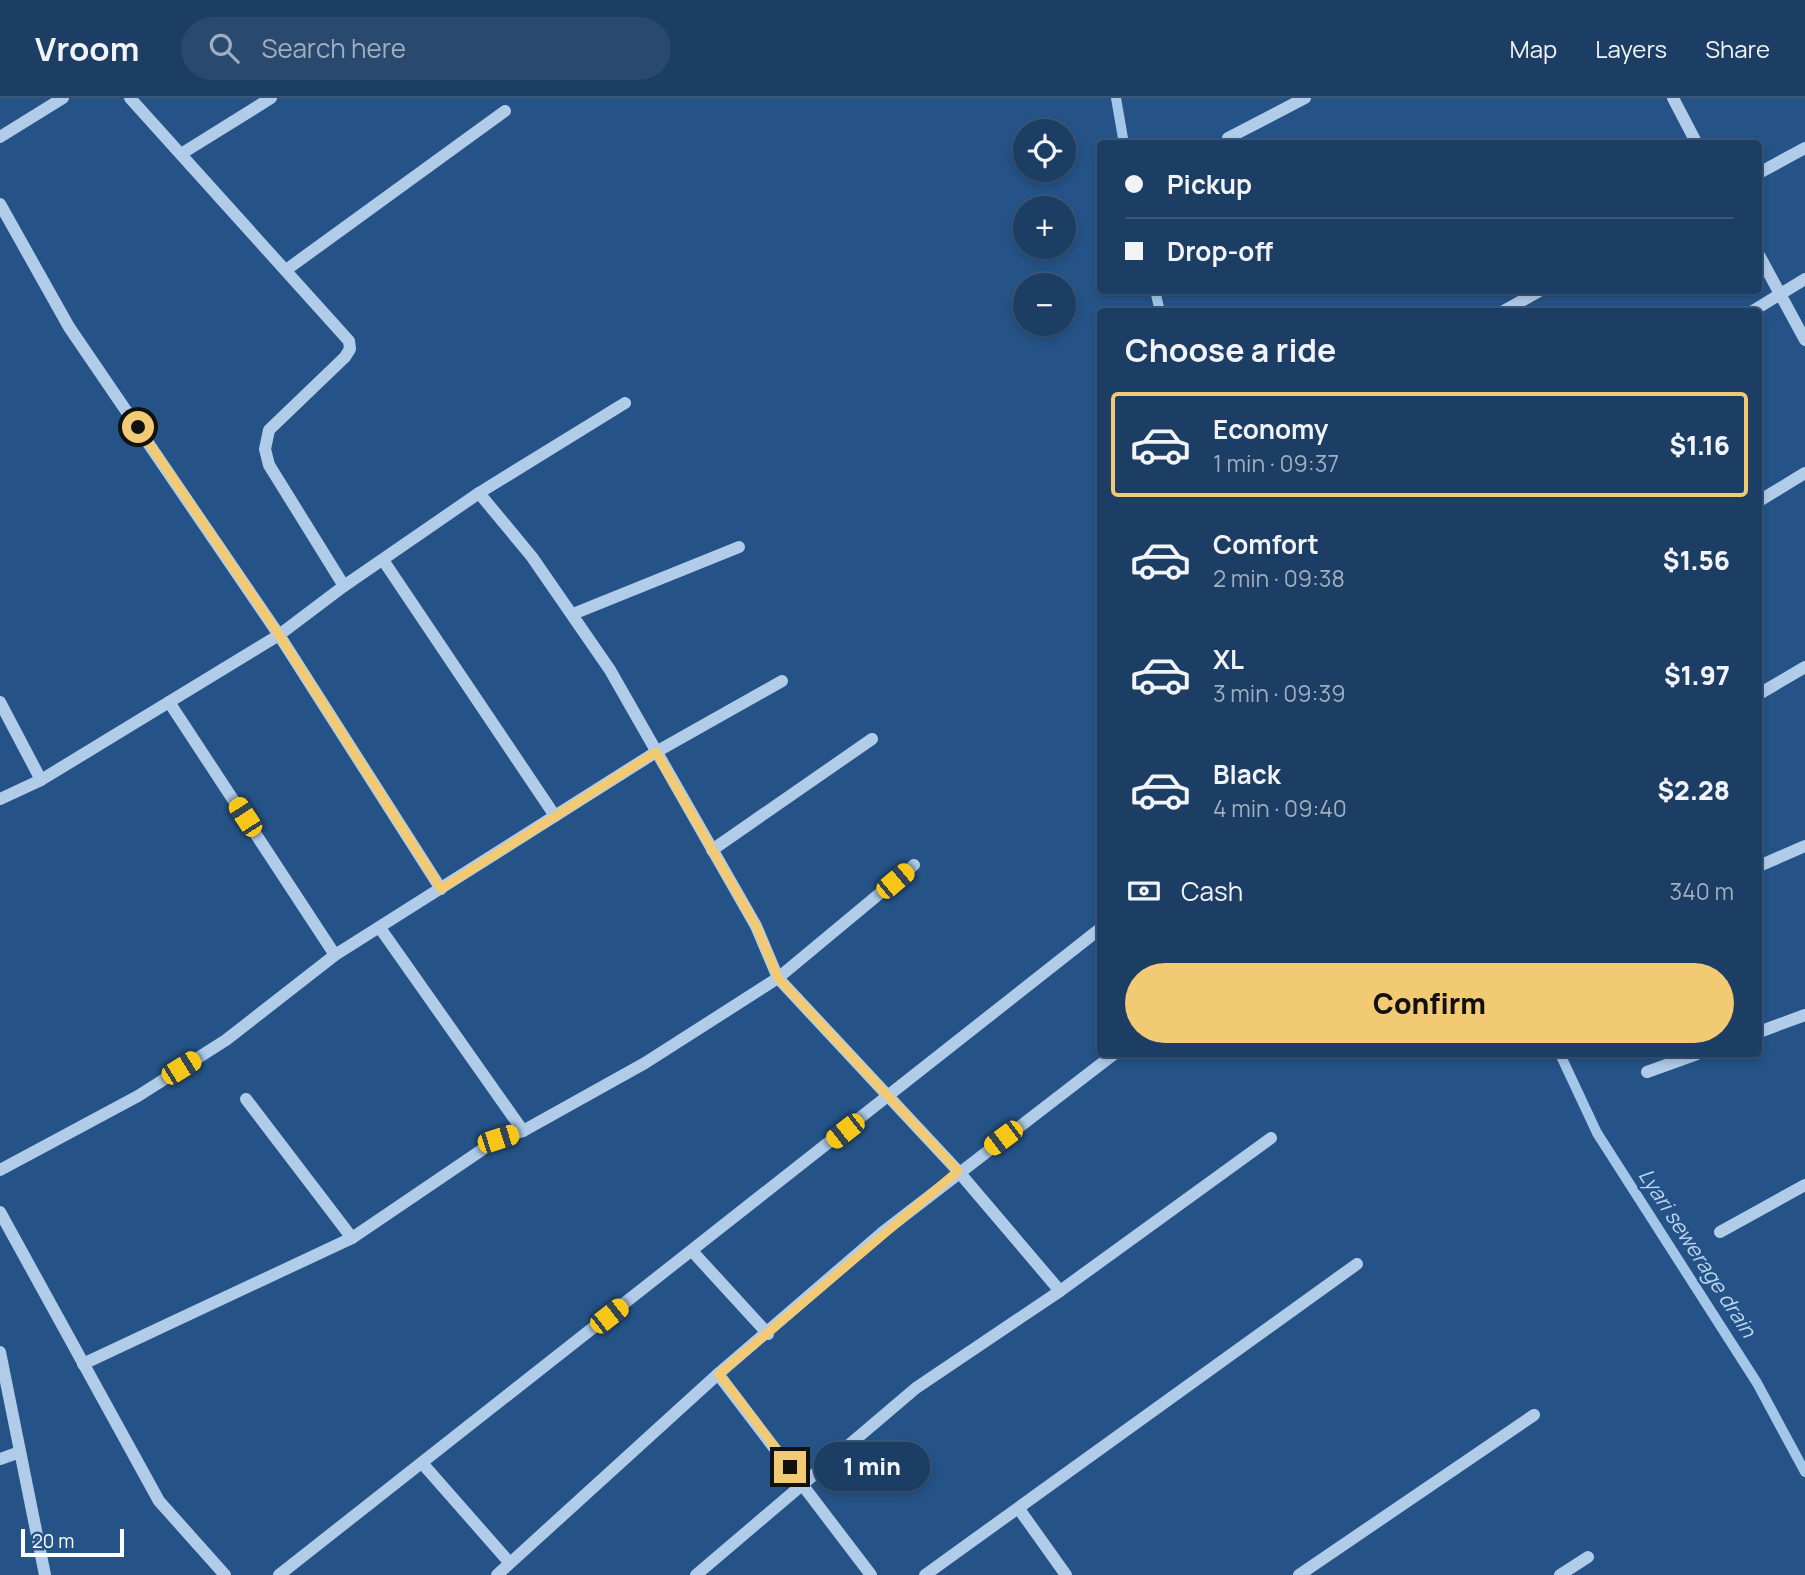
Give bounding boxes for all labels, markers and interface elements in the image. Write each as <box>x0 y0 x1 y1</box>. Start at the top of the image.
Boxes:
search box <box>181 17 671 80</box>
text: Vroom <box>35 26 139 71</box>
icon: search <box>205 29 243 67</box>
text: Search here <box>261 30 406 66</box>
text: Map <box>1510 32 1557 65</box>
text: Layers <box>1595 32 1667 65</box>
text: Share <box>1705 32 1770 65</box>
map controls <box>1013 119 1076 336</box>
button: locate <box>1013 119 1076 182</box>
text: Pickup <box>1167 166 1252 202</box>
button: + <box>1013 196 1076 259</box>
text: Drop-off <box>1167 233 1273 269</box>
button: − <box>1013 273 1076 336</box>
text: Choose a ride <box>1125 328 1336 372</box>
route start <box>122 411 154 443</box>
text: Economy <box>1213 411 1328 447</box>
icon: car <box>1129 413 1192 476</box>
text: $1.16 <box>1669 427 1730 463</box>
text: 1 min · 09:37 <box>1213 447 1339 479</box>
text: Comfort <box>1213 526 1319 562</box>
icon: car <box>1129 528 1192 591</box>
text: $1.56 <box>1663 542 1730 578</box>
text: 2 min · 09:38 <box>1213 562 1345 594</box>
text: XL <box>1213 641 1244 677</box>
icon: car <box>1129 643 1192 706</box>
text: $1.97 <box>1664 657 1730 693</box>
text: 3 min · 09:39 <box>1213 677 1345 709</box>
text: Black <box>1213 756 1281 792</box>
icon: car <box>1129 758 1192 821</box>
text: $2.28 <box>1657 772 1730 808</box>
text: 4 min · 09:40 <box>1213 792 1347 824</box>
car <box>225 794 266 840</box>
car <box>873 859 918 903</box>
icon: cash <box>1125 872 1163 910</box>
text: Cash <box>1181 873 1243 909</box>
text: 340 m <box>1670 875 1734 907</box>
button: Confirm <box>1125 963 1734 1043</box>
car <box>158 1048 205 1088</box>
car <box>822 1110 869 1152</box>
car <box>980 1117 1027 1159</box>
car <box>475 1123 522 1155</box>
water label: Lyari sewerage drain <box>1633 1163 1764 1343</box>
car <box>586 1295 633 1337</box>
callout: 1 min <box>814 1442 930 1492</box>
text: 1 min <box>843 1450 901 1482</box>
route end <box>774 1451 806 1483</box>
scale bar <box>21 1526 124 1558</box>
text: 20 m <box>32 1528 74 1554</box>

